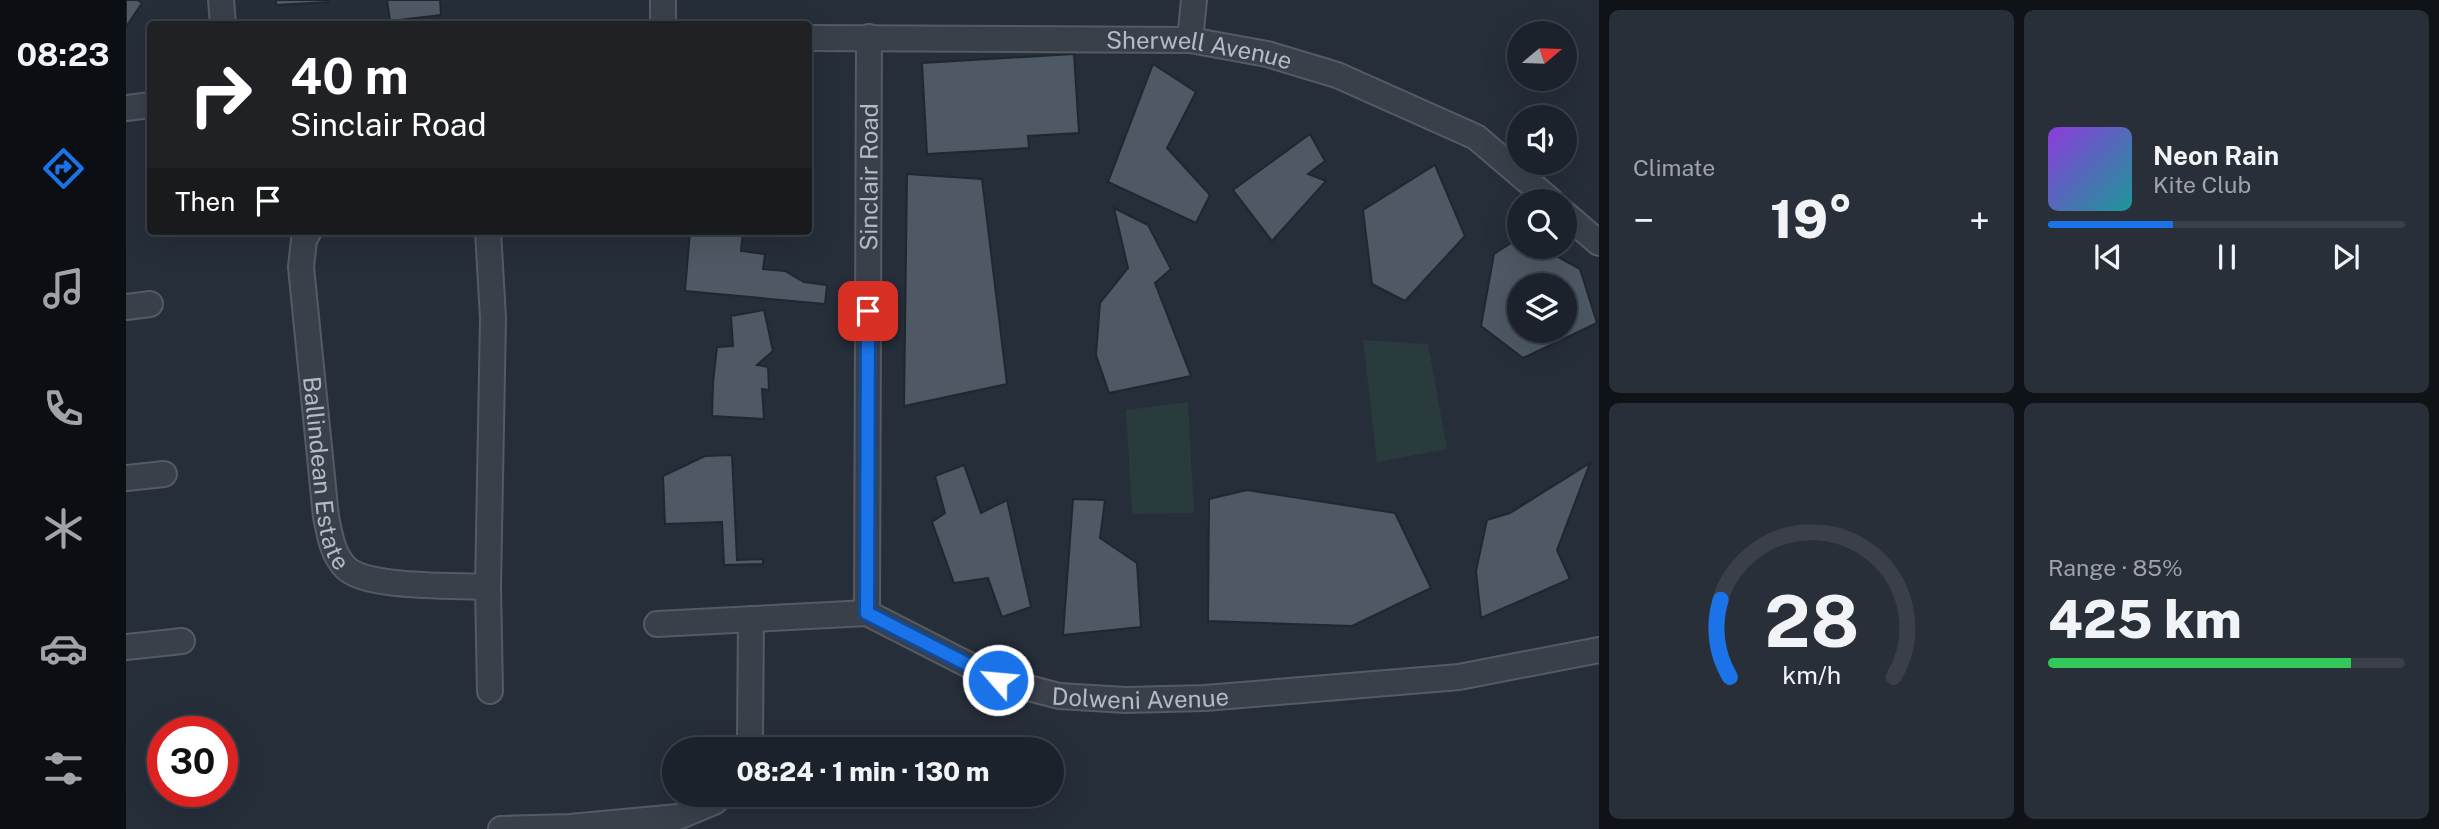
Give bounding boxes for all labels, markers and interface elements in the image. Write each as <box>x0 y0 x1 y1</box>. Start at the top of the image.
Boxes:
north arrow <box>1507 21 1577 91</box>
map controls <box>1507 21 1577 343</box>
street label: Sherwell Avenue <box>1106 26 1296 75</box>
text: 08:23 <box>17 36 109 73</box>
text: 40 m <box>290 47 409 105</box>
icon: right <box>175 49 266 140</box>
street label: Sinclair Road <box>854 103 883 251</box>
button: sound <box>1507 105 1577 175</box>
text: Sinclair Road <box>290 106 487 143</box>
text: Neon Rain <box>2153 140 2279 171</box>
icon: directions <box>39 144 88 193</box>
text: Climate <box>1633 154 1715 181</box>
text: Kite Club <box>2153 171 2251 198</box>
icon: arrive <box>249 182 287 220</box>
text: Then <box>175 186 235 217</box>
button: search <box>1507 189 1577 259</box>
text: 19° <box>1770 189 1853 250</box>
text: − <box>1633 198 1654 243</box>
text: + <box>1969 198 1990 243</box>
icon: previous <box>2089 238 2127 276</box>
icon: pause <box>2208 238 2246 276</box>
icon: next <box>2327 238 2365 276</box>
icon: music <box>39 264 88 313</box>
button: layers <box>1507 273 1577 343</box>
pin <box>838 281 898 341</box>
icon: arrive <box>849 292 887 330</box>
street label: Ballindean Estate <box>298 375 356 575</box>
icon: phone <box>39 384 88 433</box>
icon: climate <box>39 504 88 553</box>
text: Range · 85% <box>2048 554 2183 581</box>
text: 28 <box>1764 578 1859 663</box>
text: 425 km <box>2048 589 2242 650</box>
icon: car <box>39 624 88 673</box>
position arrow <box>961 643 1035 717</box>
text: km/h <box>1782 660 1841 690</box>
street label: Dolweni Avenue <box>1051 682 1230 714</box>
speed limit sign: 30 <box>147 716 238 807</box>
icon: filters <box>39 744 88 793</box>
text: 08:24 · 1 min · 130 m <box>736 756 990 787</box>

